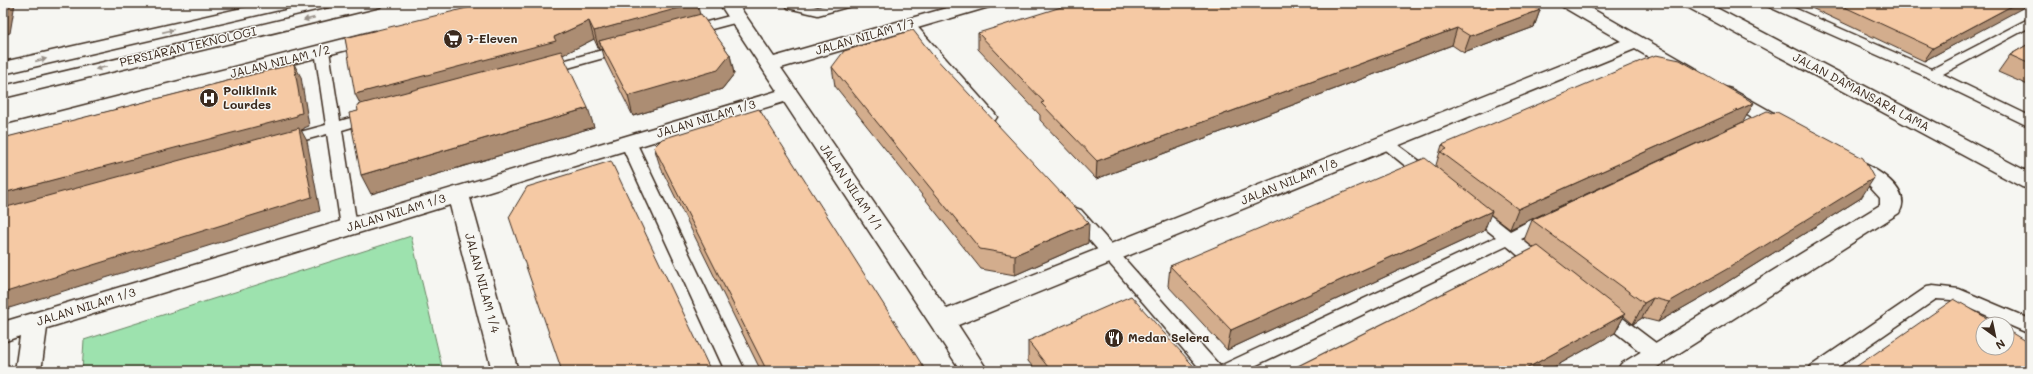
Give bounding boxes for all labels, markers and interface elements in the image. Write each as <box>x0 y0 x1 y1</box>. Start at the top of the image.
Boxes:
street label: JALAN NILAM 1/7 <box>813 14 917 58</box>
one-way arrow <box>303 16 315 22</box>
street label: PERSIARAN TEKNOLOGI <box>118 22 258 70</box>
one-way arrow <box>162 27 174 33</box>
supermarket icon: 7-Eleven <box>442 28 464 50</box>
place label: 7-Eleven <box>467 30 517 46</box>
street label: JALAN NILAM 1/2 <box>228 41 332 81</box>
street label: JALAN DAMANSARA LAMA <box>1790 48 1933 134</box>
one-way arrow <box>35 56 47 62</box>
one-way arrow <box>94 66 107 72</box>
place label: Poliklinik Lourdes <box>223 82 277 112</box>
hospital icon: Poliklinik Lourdes <box>198 87 220 109</box>
street label: JALAN NILAM 1/3 <box>654 95 757 141</box>
street label: JALAN NILAM 1/1 <box>817 140 887 233</box>
street label: JALAN NILAM 1/8 <box>1238 154 1339 208</box>
street label: JALAN NILAM 1/3 <box>344 189 447 235</box>
street label: JALAN NILAM 1/4 <box>462 231 504 335</box>
street label: JALAN NILAM 1/3 <box>34 283 137 329</box>
north arrow <box>1975 316 2015 356</box>
restaurant icon: Medan Selera <box>1103 327 1125 349</box>
place label: Medan Selera <box>1128 329 1210 345</box>
text: N <box>1993 336 2008 353</box>

